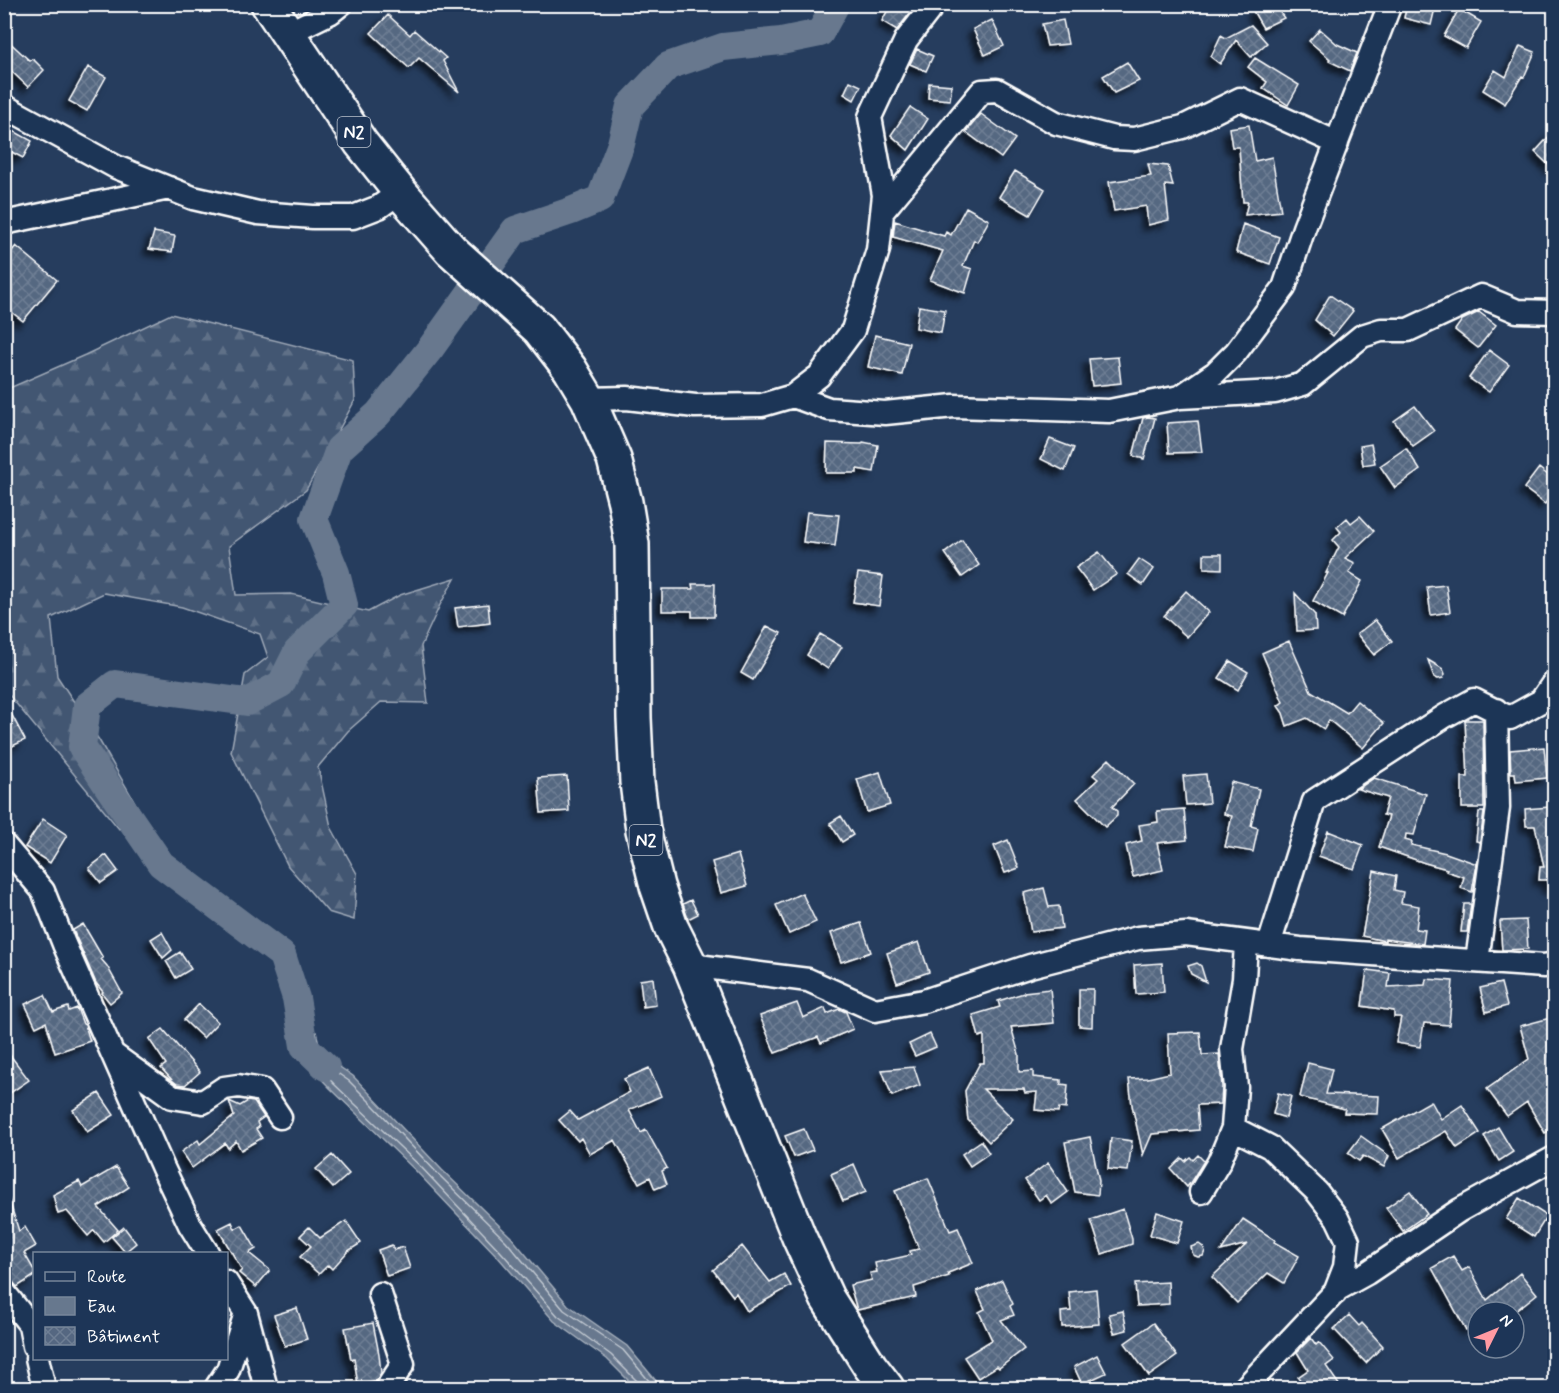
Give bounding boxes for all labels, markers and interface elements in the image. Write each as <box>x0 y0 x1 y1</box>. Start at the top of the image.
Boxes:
road number: N2 <box>338 117 370 147</box>
road number: N2 <box>630 825 662 855</box>
legend <box>33 1252 228 1360</box>
text: Route <box>87 1265 126 1289</box>
text: Eau <box>87 1295 116 1319</box>
north arrow <box>1466 1300 1526 1360</box>
text: N <box>1495 1310 1517 1332</box>
text: Bâtiment <box>87 1325 160 1349</box>

